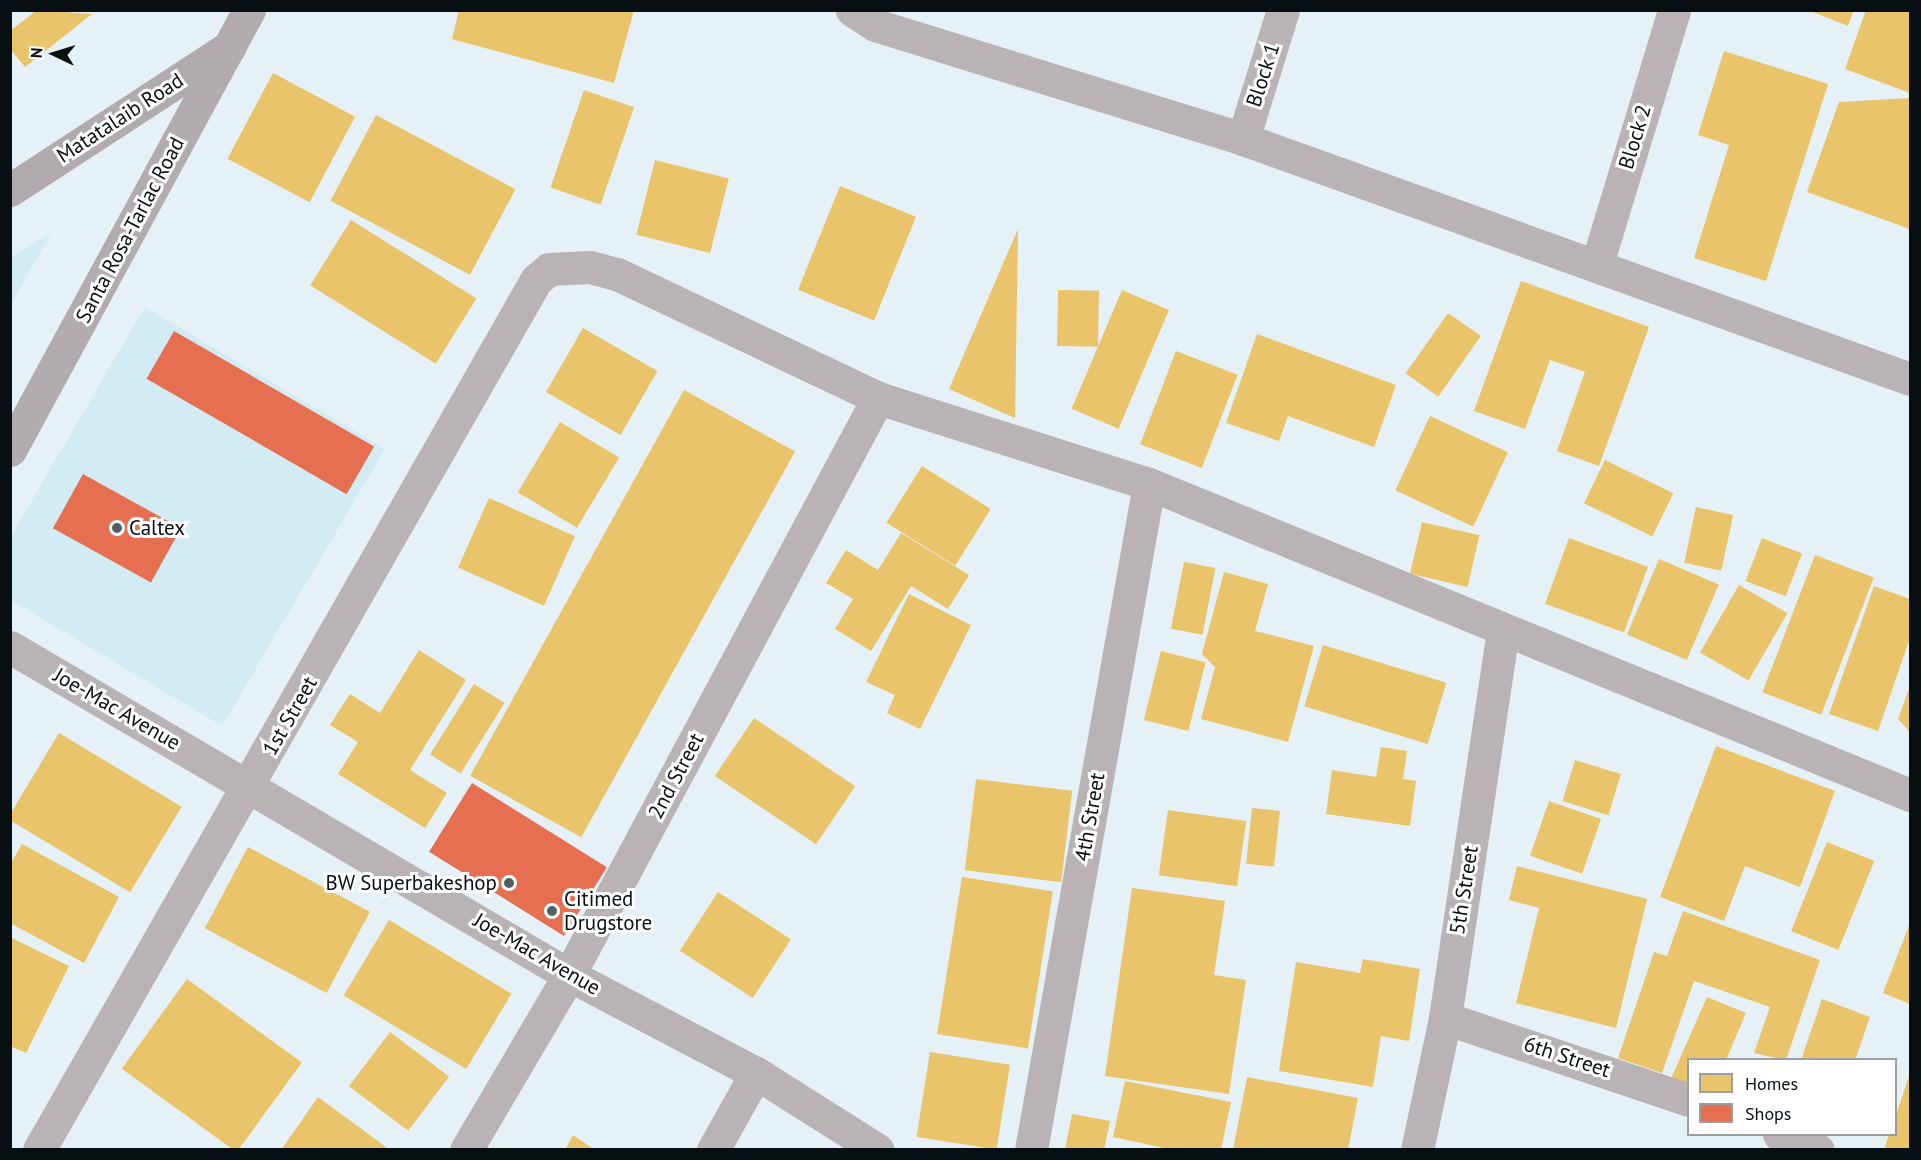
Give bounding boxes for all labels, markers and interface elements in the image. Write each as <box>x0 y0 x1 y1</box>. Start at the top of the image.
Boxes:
north arrow <box>24 24 84 84</box>
street label: Block 1 <box>1241 40 1285 110</box>
text: N <box>26 47 46 59</box>
street label: Matatalaib Road <box>52 68 188 168</box>
street label: Block 2 <box>1613 102 1657 172</box>
street label: Santa Rosa-Tarlac Road <box>70 133 190 327</box>
place label: Caltex <box>129 515 185 541</box>
marker: Caltex <box>110 521 124 535</box>
street label: Joe-Mac Avenue <box>49 662 185 756</box>
street label: 1st Street <box>257 672 323 760</box>
street label: 2nd Street <box>643 729 709 823</box>
street label: 4th Street <box>1070 771 1110 863</box>
street label: 5th Street <box>1445 844 1483 936</box>
place label: BW Superbakeshop <box>325 870 497 896</box>
marker: BW Superbakeshop <box>502 876 516 890</box>
place label: Citimed Drugstore <box>564 886 652 936</box>
marker: Citimed Drugstore <box>545 904 559 918</box>
street label: Joe-Mac Avenue <box>469 907 605 1001</box>
street label: 6th Street <box>1521 1031 1613 1083</box>
legend <box>1687 1058 1897 1136</box>
text: Homes <box>1745 1072 1798 1095</box>
text: Shops <box>1745 1102 1791 1125</box>

